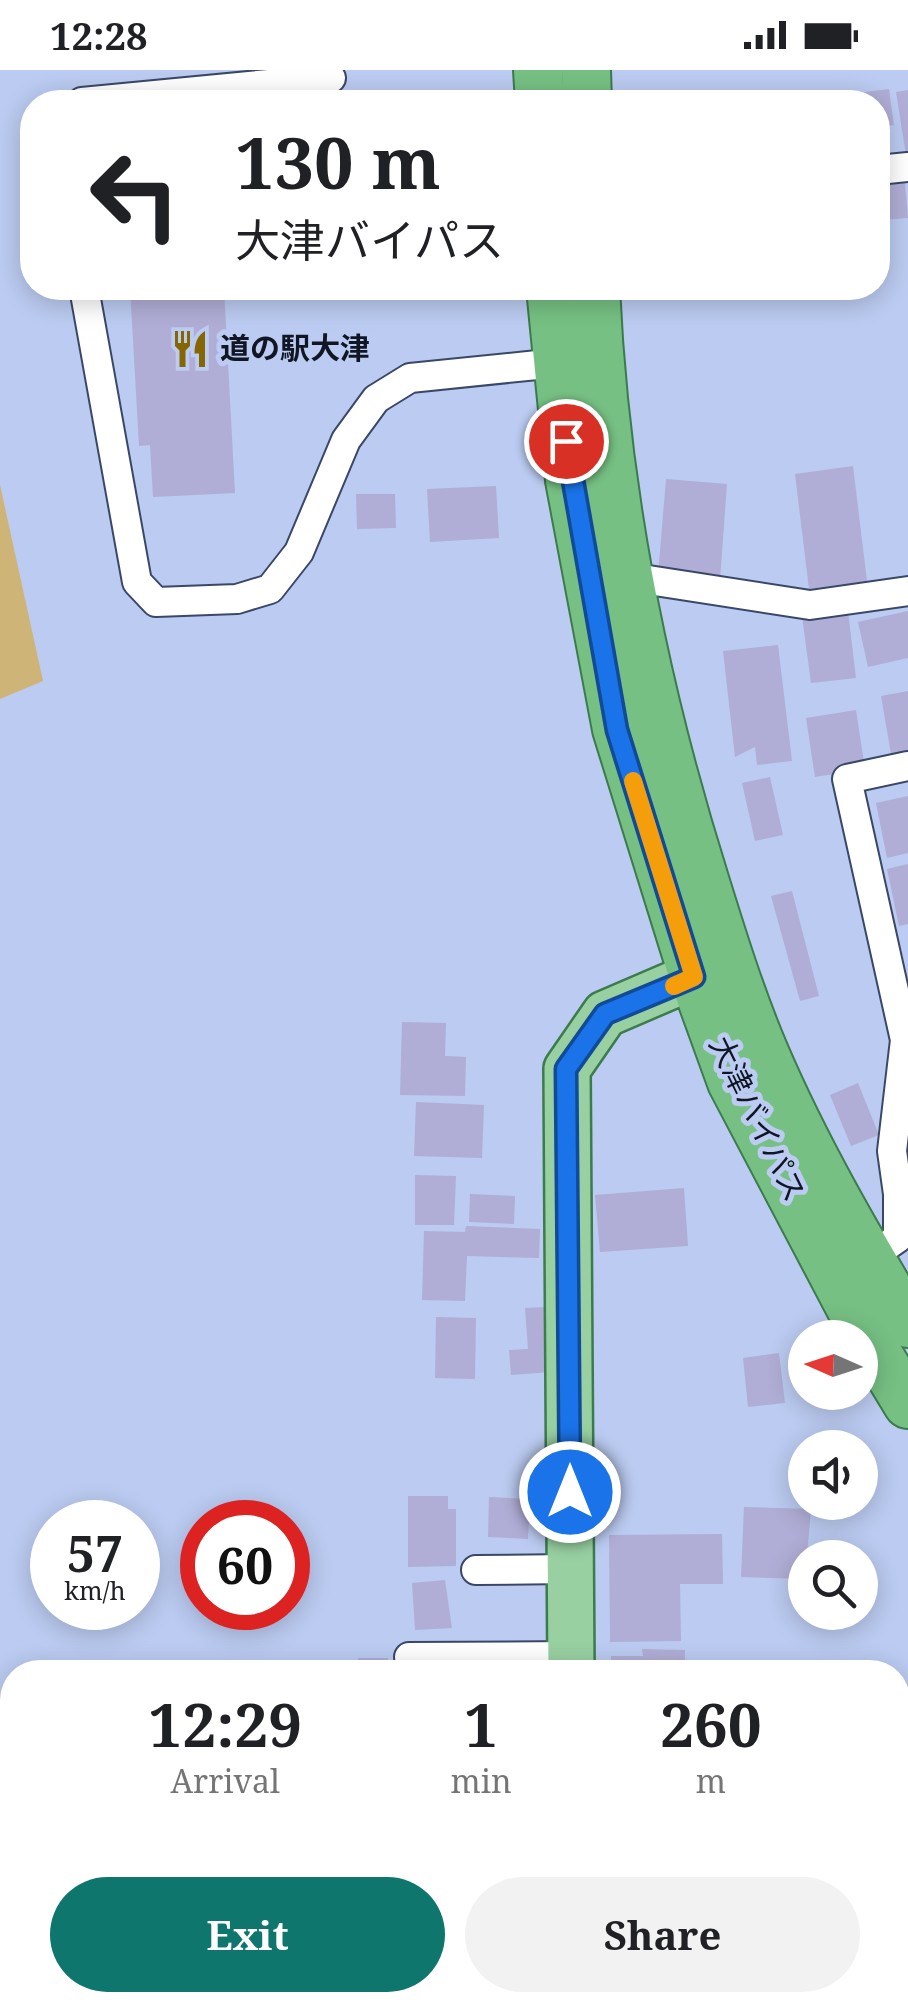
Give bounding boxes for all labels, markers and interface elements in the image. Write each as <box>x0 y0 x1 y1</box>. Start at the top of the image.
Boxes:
text: 12:28 <box>50 9 147 61</box>
text: 130 m <box>235 114 441 210</box>
icon: left <box>70 130 200 260</box>
text: 大津バイパス <box>235 209 504 270</box>
place label: 道の駅大津 <box>220 327 370 368</box>
restaurant icon: 道の駅大津 <box>169 328 211 370</box>
pin <box>524 399 609 484</box>
icon: arrive <box>539 414 594 469</box>
street label: 大津バイパス <box>701 1029 816 1208</box>
north arrow <box>788 1320 878 1410</box>
map controls <box>788 1320 878 1630</box>
button: sound <box>788 1430 878 1520</box>
position arrow <box>518 1440 622 1544</box>
speed limit sign: 60 <box>180 1500 310 1630</box>
text: 57 <box>67 1519 123 1587</box>
button: search <box>788 1540 878 1630</box>
text: km/h <box>64 1573 126 1607</box>
text: 12:29 <box>148 1683 302 1765</box>
text: 1 <box>464 1683 498 1765</box>
text: 260 <box>660 1683 762 1765</box>
text: Arrival <box>171 1759 280 1802</box>
text: min <box>451 1759 512 1802</box>
text: m <box>696 1759 726 1802</box>
button: Exit <box>50 1877 445 1992</box>
button: Share <box>465 1877 860 1992</box>

